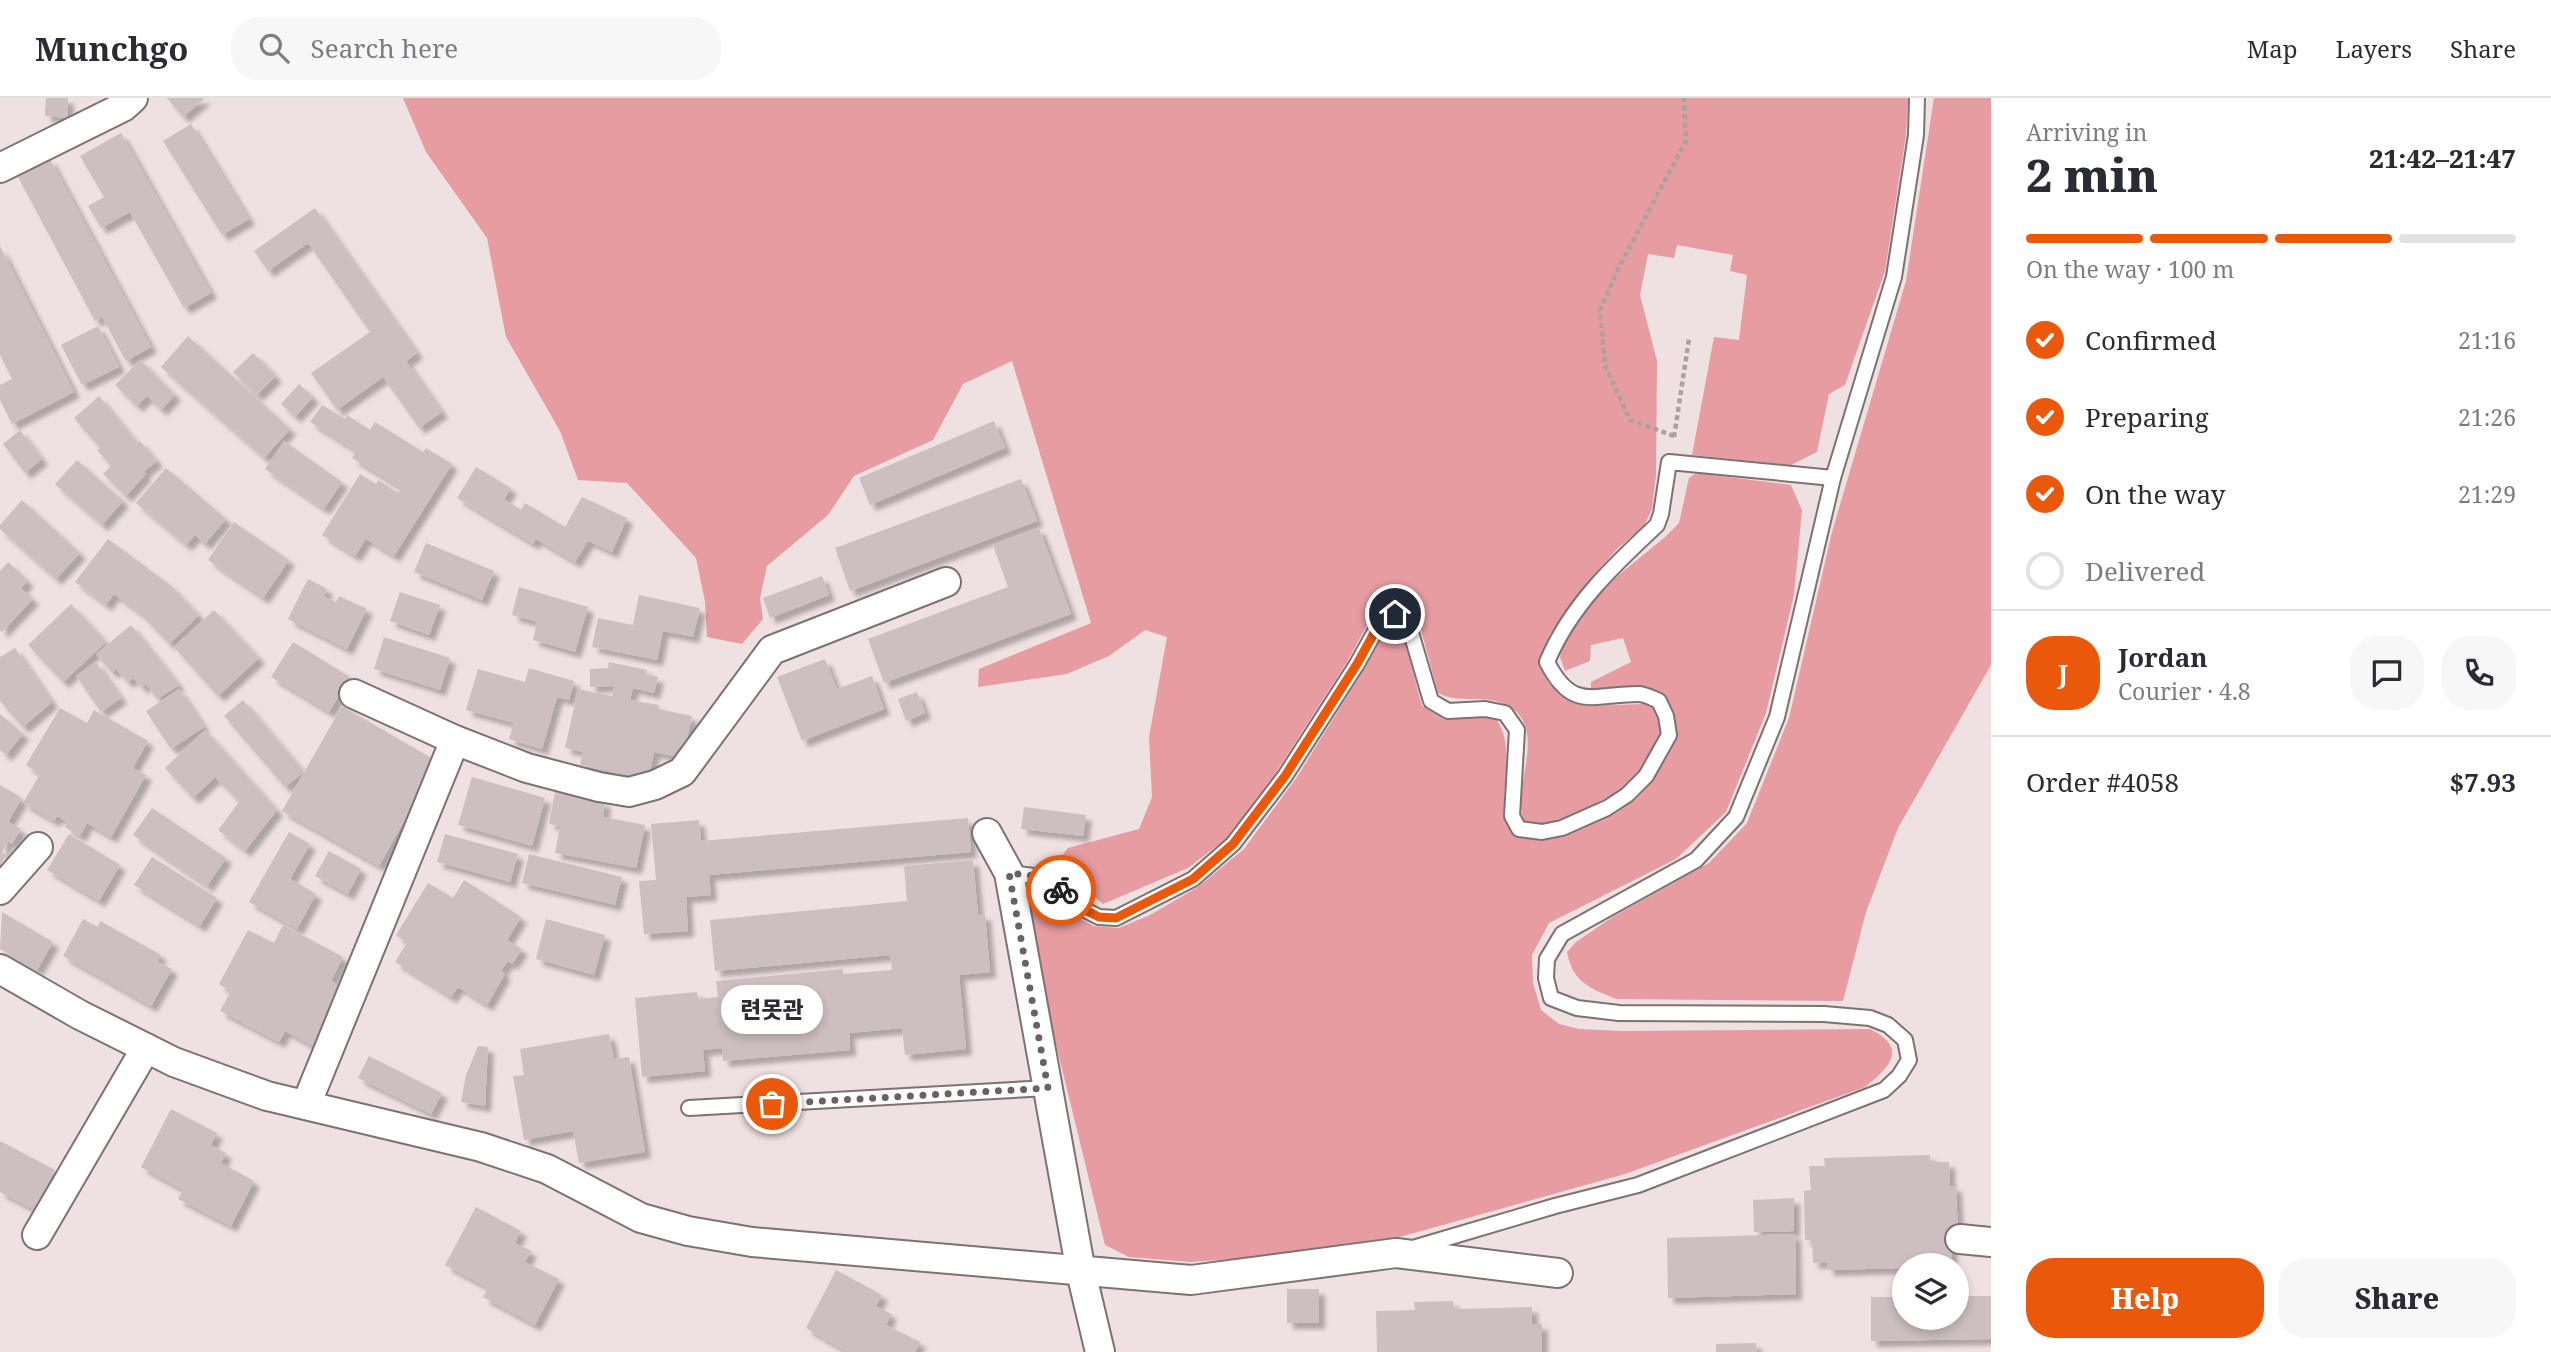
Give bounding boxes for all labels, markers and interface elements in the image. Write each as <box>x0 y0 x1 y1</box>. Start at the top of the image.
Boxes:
search box <box>231 17 721 80</box>
text: Munchgo <box>35 26 189 71</box>
icon: search <box>255 29 293 67</box>
text: Search here <box>311 30 458 66</box>
text: Map <box>2247 32 2298 65</box>
text: Layers <box>2336 32 2412 65</box>
text: Share <box>2450 32 2516 65</box>
text: Arriving in <box>2026 116 2147 148</box>
text: 21:42–21:47 <box>2369 140 2516 176</box>
text: 2 min <box>2026 143 2158 205</box>
text: On the way · 100 m <box>2026 253 2234 285</box>
icon: check <box>2026 321 2064 359</box>
text: Confirmed <box>2085 322 2217 358</box>
text: 21:16 <box>2458 324 2516 356</box>
icon: check <box>2026 398 2064 436</box>
text: Preparing <box>2085 399 2209 435</box>
text: 21:26 <box>2458 401 2516 433</box>
icon: check <box>2026 475 2064 513</box>
text: On the way <box>2085 476 2225 512</box>
text: 21:29 <box>2458 478 2516 510</box>
text: Delivered <box>2085 553 2205 589</box>
pin <box>1365 584 1425 644</box>
icon: home <box>1376 595 1414 633</box>
button: chat <box>2350 636 2424 710</box>
button: phone <box>2442 636 2516 710</box>
text: Jordan <box>2118 639 2208 675</box>
text: J <box>2058 655 2068 691</box>
text: Courier · 4.8 <box>2118 675 2251 707</box>
text: Order #4058 <box>2026 764 2179 800</box>
text: $7.93 <box>2450 764 2516 800</box>
courier <box>1026 855 1096 925</box>
icon: bike <box>1042 871 1080 909</box>
callout: 련못관 <box>721 985 823 1034</box>
text: 련못관 <box>740 993 804 1025</box>
pin <box>742 1074 802 1134</box>
icon: bag <box>753 1085 791 1123</box>
map controls <box>1892 1253 1969 1330</box>
button: layers <box>1892 1253 1969 1330</box>
button: Help <box>2026 1258 2264 1338</box>
button: Share <box>2278 1258 2516 1338</box>

